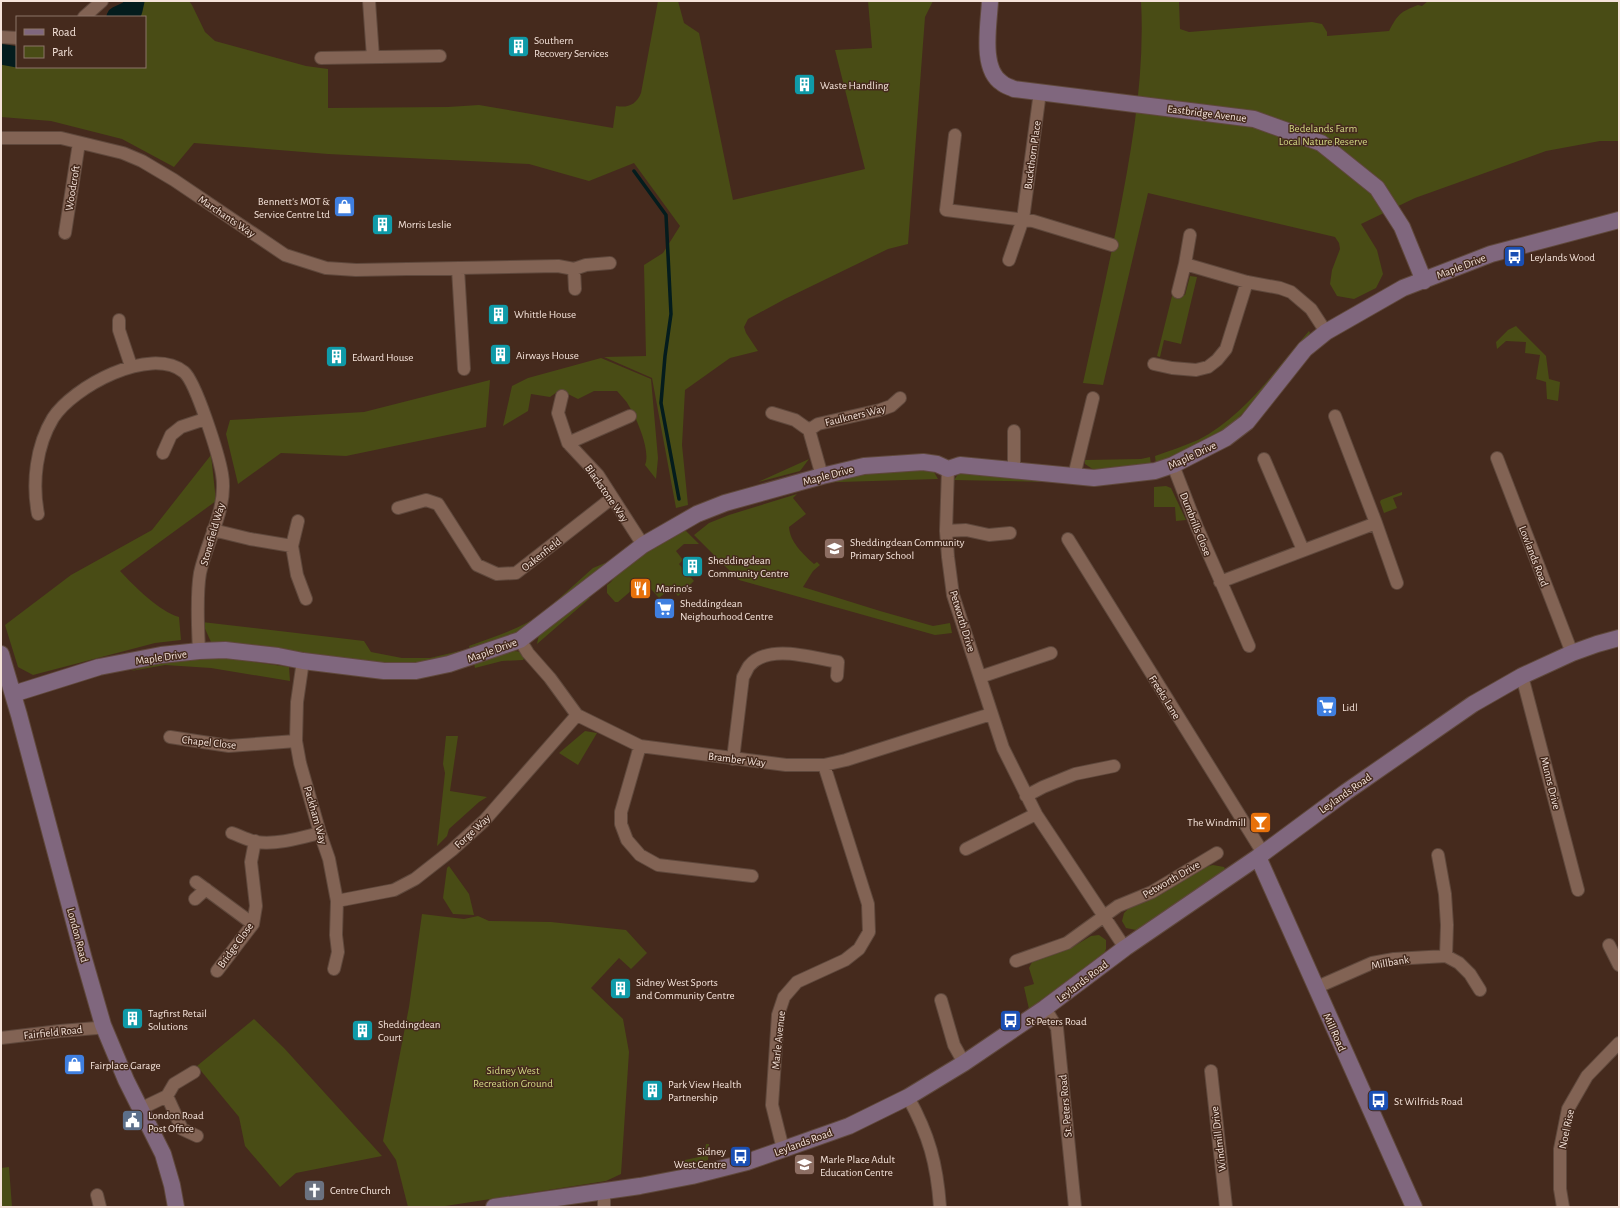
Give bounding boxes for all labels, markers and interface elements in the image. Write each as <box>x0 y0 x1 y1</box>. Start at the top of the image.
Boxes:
legend <box>16 16 146 68</box>
text: Road <box>52 26 76 38</box>
building icon: Southern Recovery Services <box>506 33 532 59</box>
place label: Southern Recovery Services <box>534 35 608 59</box>
text: Park <box>52 46 73 58</box>
building icon: Waste Handling <box>792 72 818 98</box>
place label: Waste Handling <box>820 80 889 91</box>
street label: Eastbridge Avenue <box>1167 103 1247 124</box>
street label: Buckthorn Place <box>1022 120 1043 190</box>
park label: Bedelands Farm Local Nature Reserve <box>1279 123 1367 147</box>
street label: Woodcroft <box>63 164 82 211</box>
street label: Marchants Way <box>196 193 257 240</box>
shop icon: Bennett's MOT & Service Centre Ltd <box>332 194 358 220</box>
place label: Bennett's MOT & Service Centre Ltd <box>254 196 330 220</box>
building icon: Morris Leslie <box>369 211 395 237</box>
place label: Morris Leslie <box>398 219 451 230</box>
bus stop icon: Leylands Wood <box>1501 244 1527 270</box>
street label: Maple Drive <box>1435 252 1487 281</box>
place label: Leylands Wood <box>1530 252 1595 263</box>
building icon: Whittle House <box>486 301 512 327</box>
place label: Whittle House <box>514 309 576 320</box>
building icon: Airways House <box>487 342 513 368</box>
building icon: Edward House <box>323 344 349 370</box>
place label: Airways House <box>516 350 579 361</box>
place label: Edward House <box>352 352 413 363</box>
street label: Faulkners Way <box>824 403 887 428</box>
street label: Maple Drive <box>1166 440 1218 471</box>
street label: Blackstone Way <box>583 463 631 524</box>
street label: Maple Drive <box>802 463 855 487</box>
street label: Dumbrills Close <box>1178 491 1213 558</box>
street label: Stonefield Way <box>198 501 227 567</box>
street label: Lowlands Road <box>1517 524 1550 588</box>
street label: Oakenfield <box>519 535 564 573</box>
school or university icon: Sheddingdean Community Primary School <box>821 535 847 561</box>
place label: Sheddingdean Community Primary School <box>850 537 965 561</box>
building icon: Sheddingdean Community Centre <box>679 553 705 579</box>
place label: Sheddingdean Community Centre <box>708 555 789 579</box>
restaurant icon: Marino's <box>627 575 653 601</box>
place label: Marino's <box>656 583 692 594</box>
street label: Petworth Drive <box>948 589 977 653</box>
supermarket icon: Sheddingdean Neighourhood Centre <box>652 596 678 622</box>
place label: Sheddingdean Neighourhood Centre <box>680 598 773 622</box>
street label: Maple Drive <box>466 636 518 664</box>
street label: Maple Drive <box>135 648 187 667</box>
street label: Freeks Lane <box>1147 673 1182 721</box>
supermarket icon: Lidl <box>1314 694 1340 720</box>
place label: Lidl <box>1342 702 1358 713</box>
street label: Chapel Close <box>181 734 237 751</box>
street label: Bramber Way <box>707 751 767 769</box>
street label: Munns Drive <box>1539 756 1562 811</box>
street label: Leylands Road <box>1317 771 1374 815</box>
street label: Packham Way <box>302 785 329 846</box>
bar icon: The Windmill <box>1248 809 1274 835</box>
street label: Forge Way <box>452 812 493 851</box>
place label: The Windmill <box>1187 817 1246 828</box>
street label: Petworth Drive <box>1141 859 1202 900</box>
street label: London Road <box>65 907 90 964</box>
street label: Bridge Close <box>215 921 255 970</box>
street label: Millbank <box>1370 954 1410 971</box>
street label: Leylands Road <box>1055 958 1110 1004</box>
building icon: Sidney West Sports and Community Centre <box>608 975 634 1001</box>
place label: Sidney West Sports and Community Centre <box>636 977 735 1001</box>
building icon: Tagfirst Retail Solutions <box>120 1006 146 1032</box>
place label: Tagfirst Retail Solutions <box>148 1008 207 1032</box>
bus stop icon: St Peters Road <box>997 1008 1023 1034</box>
street label: Marle Avenue <box>770 1010 787 1070</box>
street label: Mill Road <box>1321 1011 1348 1053</box>
place label: St Peters Road <box>1026 1016 1087 1027</box>
building icon: Sheddingdean Court <box>350 1017 376 1043</box>
place label: Sheddingdean Court <box>378 1019 440 1043</box>
street label: Fairfield Road <box>23 1024 83 1041</box>
shop icon: Fairplace Garage <box>62 1052 88 1078</box>
place label: Fairplace Garage <box>90 1060 161 1071</box>
park label: Sidney West Recreation Ground <box>473 1065 553 1089</box>
street label: St. Peters Road <box>1057 1074 1074 1138</box>
building icon: Park View Health Partnership <box>639 1077 665 1103</box>
place label: Park View Health Partnership <box>668 1079 741 1103</box>
bus stop icon: St Wilfrids Road <box>1365 1088 1391 1114</box>
place label: St Wilfrids Road <box>1394 1096 1463 1107</box>
street label: Windmill Drive <box>1209 1106 1228 1172</box>
public building icon: London Road Post Office <box>119 1108 145 1134</box>
street label: Noel Rise <box>1557 1108 1576 1150</box>
place label: London Road Post Office <box>148 1110 204 1134</box>
street label: Leylands Road <box>773 1127 834 1158</box>
bus stop icon: Sidney West Centre <box>728 1144 754 1170</box>
place label: Sidney West Centre <box>674 1146 726 1170</box>
school or university icon: Marle Place Adult Education Centre <box>792 1152 818 1178</box>
place label: Marle Place Adult Education Centre <box>820 1154 896 1178</box>
church icon: Centre Church <box>302 1177 328 1203</box>
place label: Centre Church <box>330 1185 391 1196</box>

